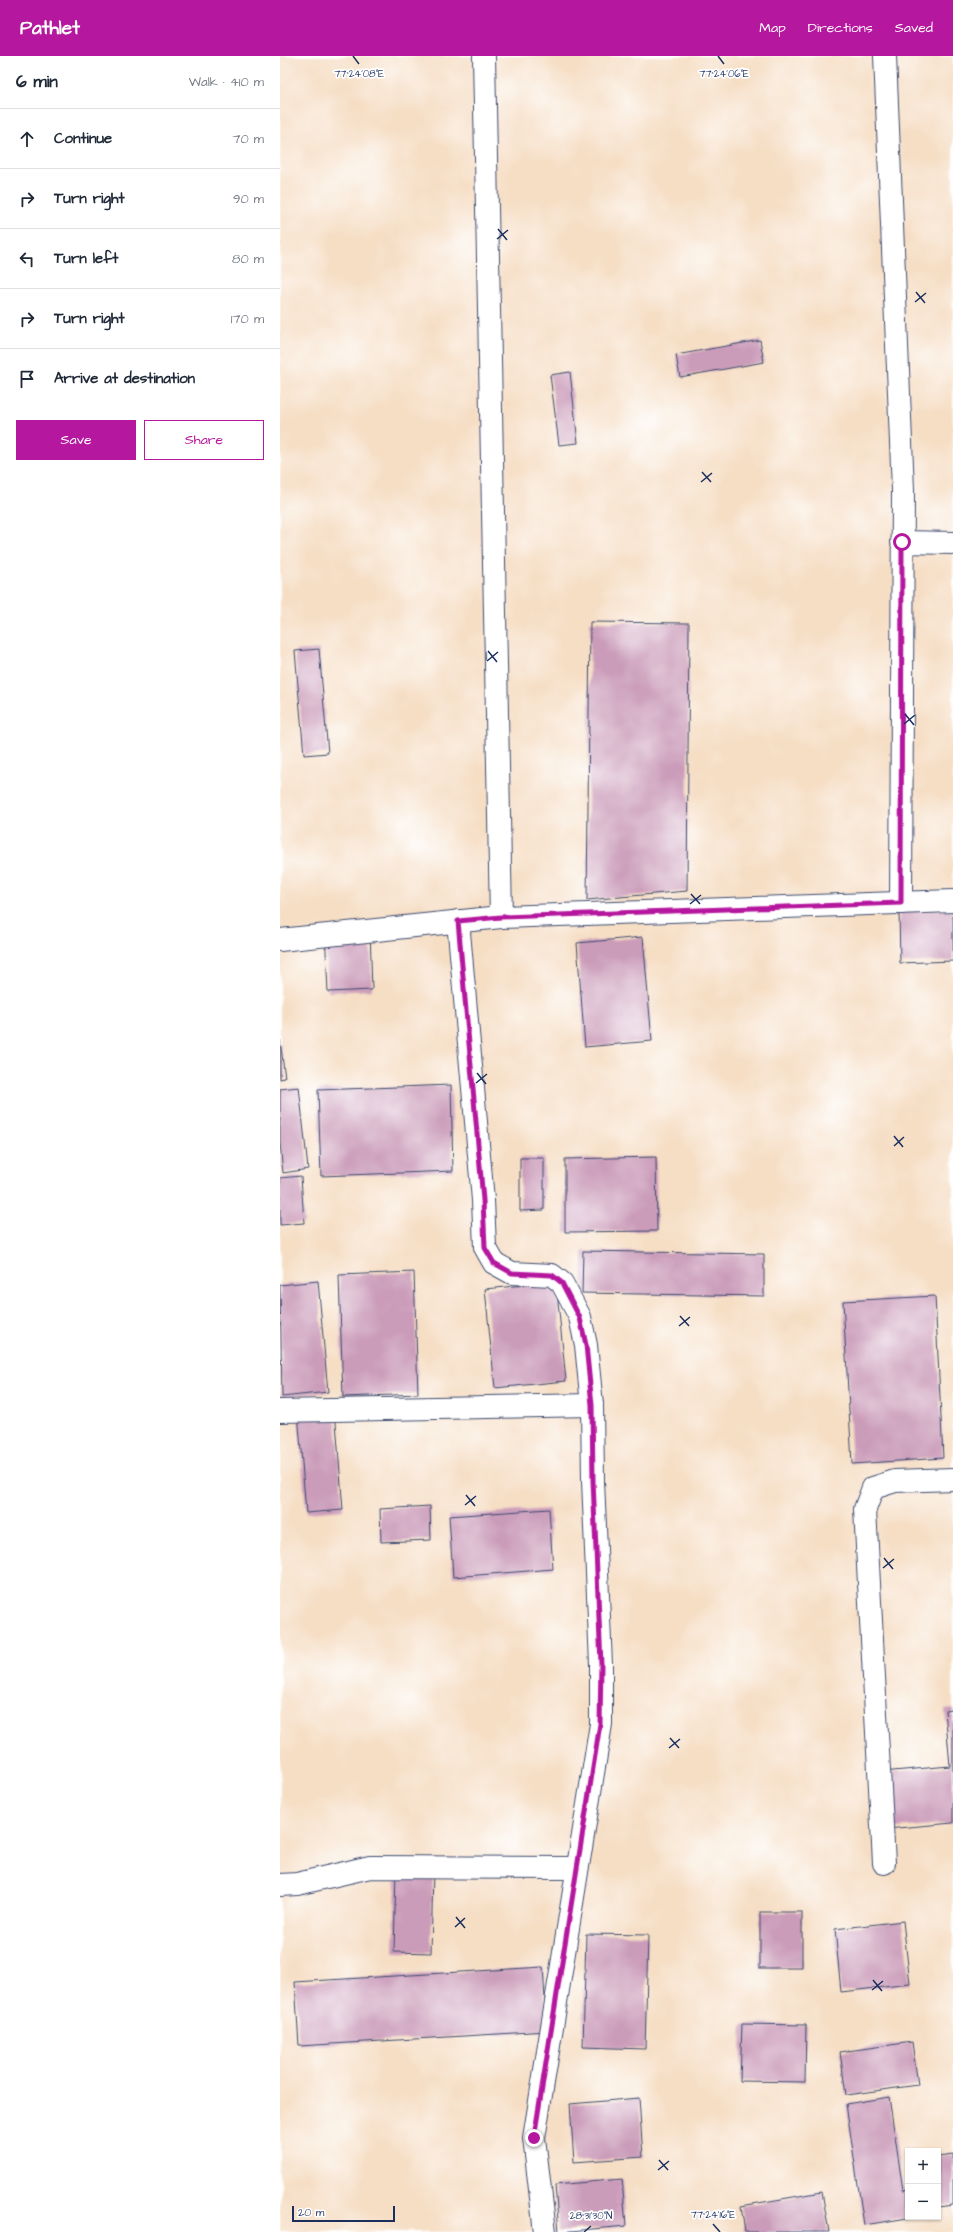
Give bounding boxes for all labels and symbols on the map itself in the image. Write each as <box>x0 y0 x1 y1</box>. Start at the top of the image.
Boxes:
text: 77°24'08"E <box>334 67 384 81</box>
text: 77°24'06"E <box>699 67 749 81</box>
route start <box>893 533 911 551</box>
route end <box>525 2129 543 2147</box>
scale bar <box>292 2204 395 2223</box>
text: 77°24'16"E <box>691 2208 735 2222</box>
text: 28°31'30"N <box>570 2209 612 2223</box>

